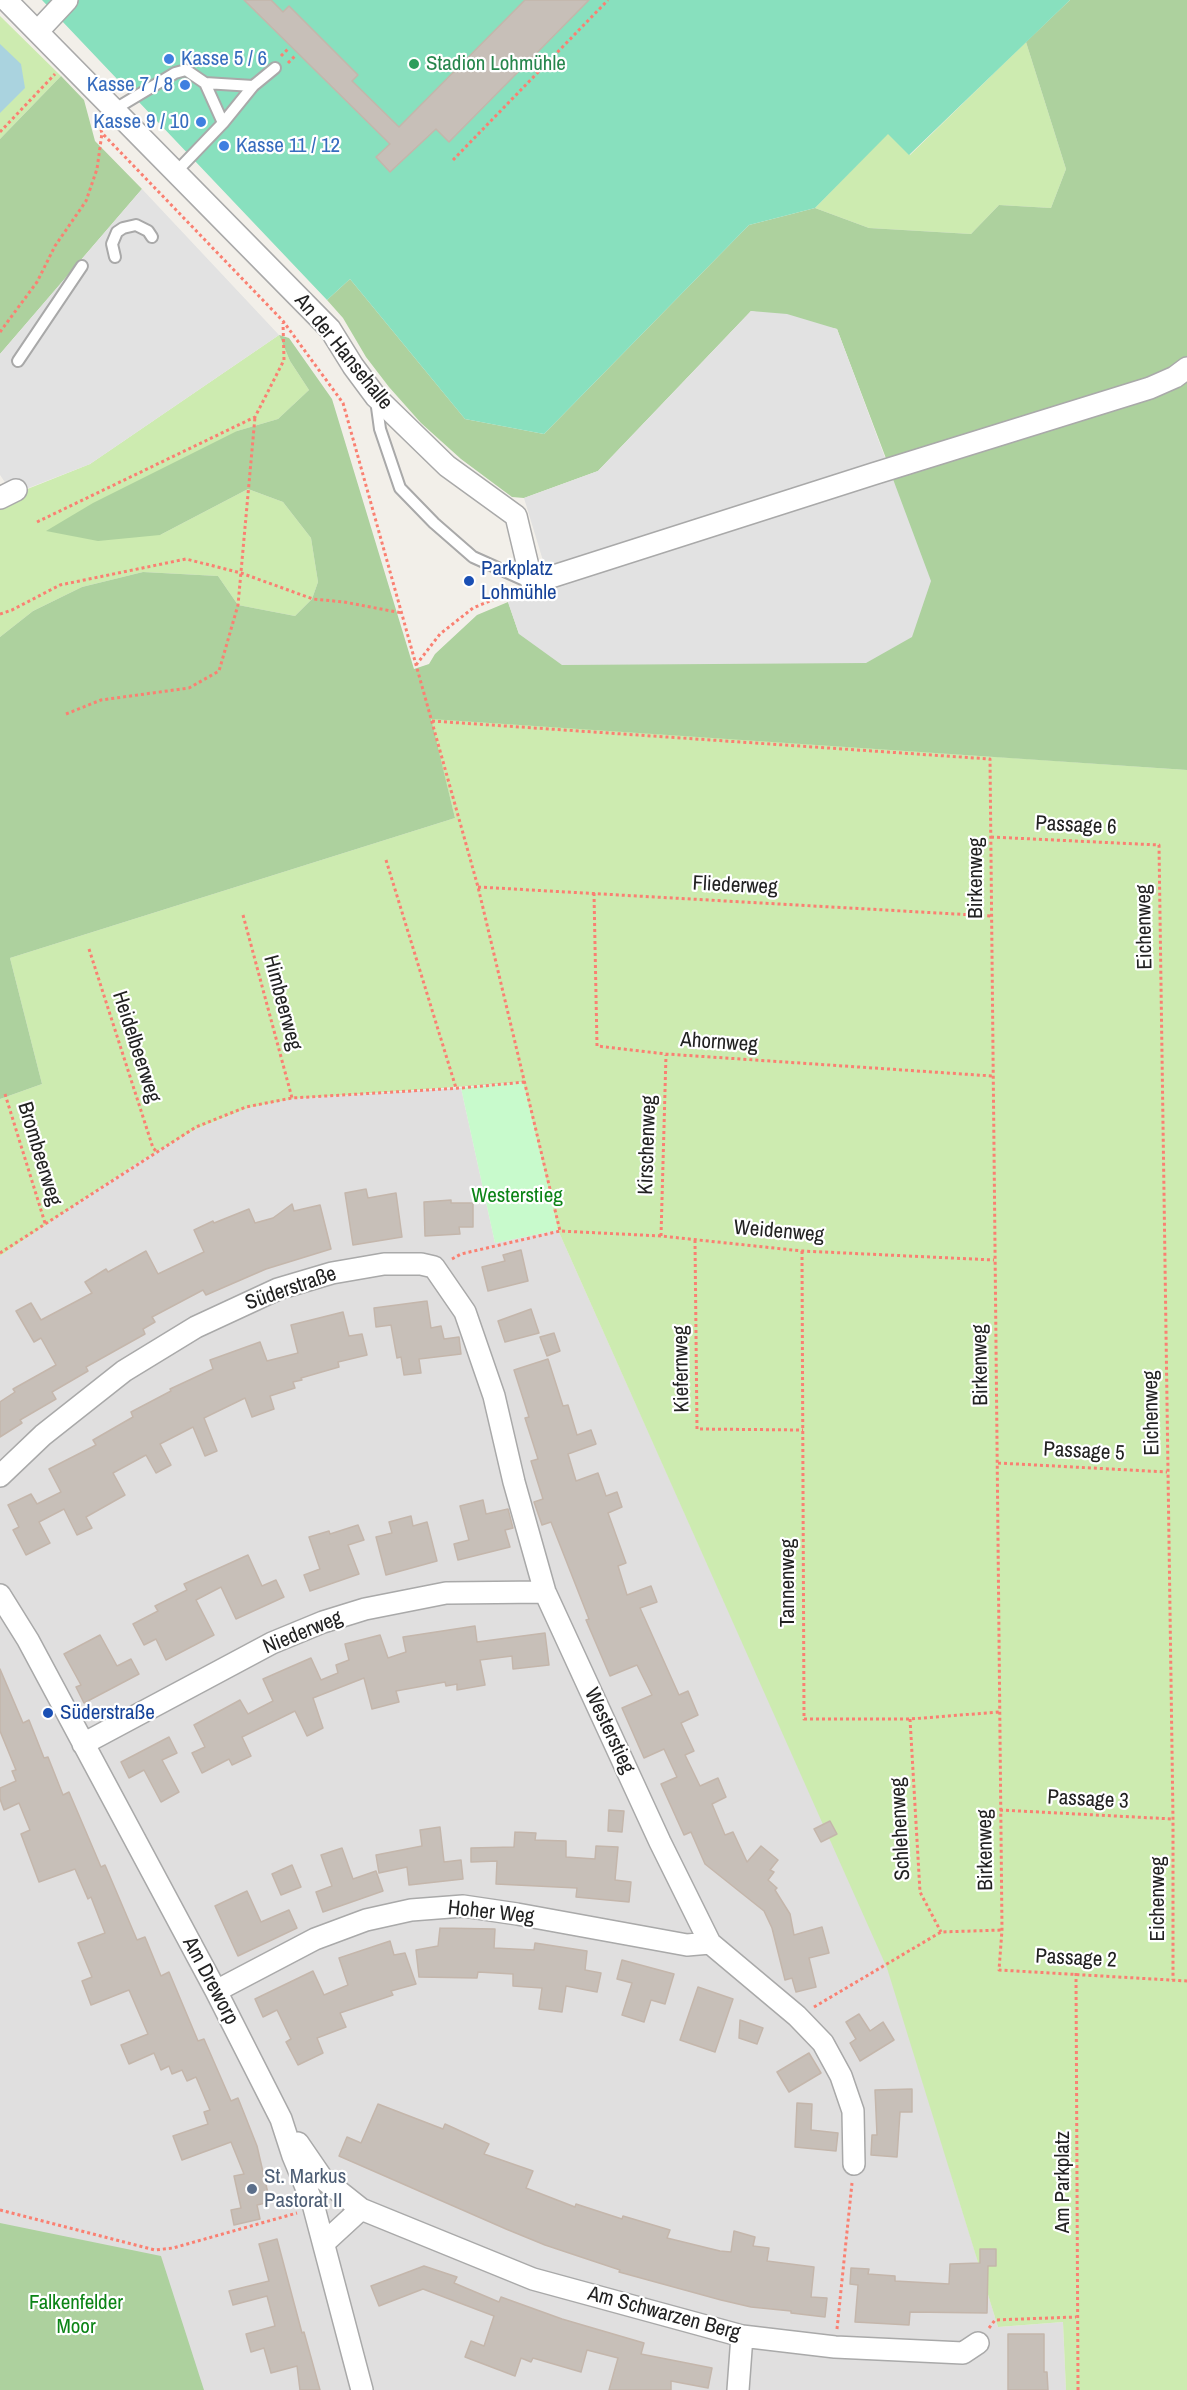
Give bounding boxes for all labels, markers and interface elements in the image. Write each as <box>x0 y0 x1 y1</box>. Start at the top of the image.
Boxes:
place label: Kasse 5 / 6 <box>181 46 267 72</box>
place label: Stadion Lohmühle <box>426 51 566 77</box>
marker: Kasse 5 / 6 <box>162 52 176 66</box>
marker: Stadion Lohmühle <box>407 57 421 71</box>
place label: Kasse 7 / 8 <box>87 72 173 98</box>
marker: Kasse 7 / 8 <box>178 78 192 92</box>
place label: Kasse 9 / 10 <box>93 109 189 135</box>
marker: Kasse 9 / 10 <box>194 115 208 129</box>
place label: Kasse 11 / 12 <box>236 133 340 159</box>
marker: Kasse 11 / 12 <box>217 139 231 153</box>
street label: An der Hansehalle <box>289 289 397 415</box>
place label: Parkplatz Lohmühle <box>481 556 557 606</box>
marker: Parkplatz Lohmühle <box>462 574 476 588</box>
street label: Passage 6 <box>1035 811 1117 841</box>
street label: Birkenweg <box>963 837 989 919</box>
street label: Fliederweg <box>692 871 778 901</box>
street label: Eichenweg <box>1132 884 1158 970</box>
street label: Himbeerweg <box>257 953 307 1053</box>
street label: Heidelbeerweg <box>106 988 166 1106</box>
street label: Ahornweg <box>679 1028 759 1058</box>
street label: Kirschenweg <box>634 1095 662 1195</box>
street label: Brombeerweg <box>11 1099 67 1209</box>
park label: Westerstieg <box>471 1183 563 1209</box>
street label: Weidenweg <box>733 1215 825 1249</box>
street label: Süderstraße <box>242 1262 340 1316</box>
street label: Birkenweg <box>968 1324 994 1406</box>
street label: Kiefernweg <box>669 1325 695 1413</box>
street label: Eichenweg <box>1139 1370 1165 1456</box>
street label: Passage 5 <box>1043 1437 1125 1467</box>
street label: Tannenweg <box>775 1539 801 1627</box>
street label: Niederweg <box>260 1606 346 1660</box>
street label: Westerstieg <box>578 1684 640 1778</box>
place label: Süderstraße <box>60 1700 155 1726</box>
marker: Süderstraße <box>41 1706 55 1720</box>
street label: Schlehenweg <box>886 1777 916 1881</box>
street label: Passage 3 <box>1047 1785 1129 1815</box>
street label: Birkenweg <box>973 1809 999 1891</box>
street label: Eichenweg <box>1145 1856 1171 1942</box>
street label: Hoher Weg <box>447 1896 535 1930</box>
street label: Am Dreworp <box>176 1933 244 2029</box>
street label: Passage 2 <box>1035 1944 1117 1974</box>
street label: Am Parkplatz <box>1050 2131 1076 2233</box>
place label: St. Markus Pastorat II <box>264 2164 346 2214</box>
marker: St. Markus Pastorat II <box>245 2182 259 2196</box>
street label: Am Schwarzen Berg <box>585 2282 743 2346</box>
park label: Falkenfelder Moor <box>29 2290 123 2340</box>

